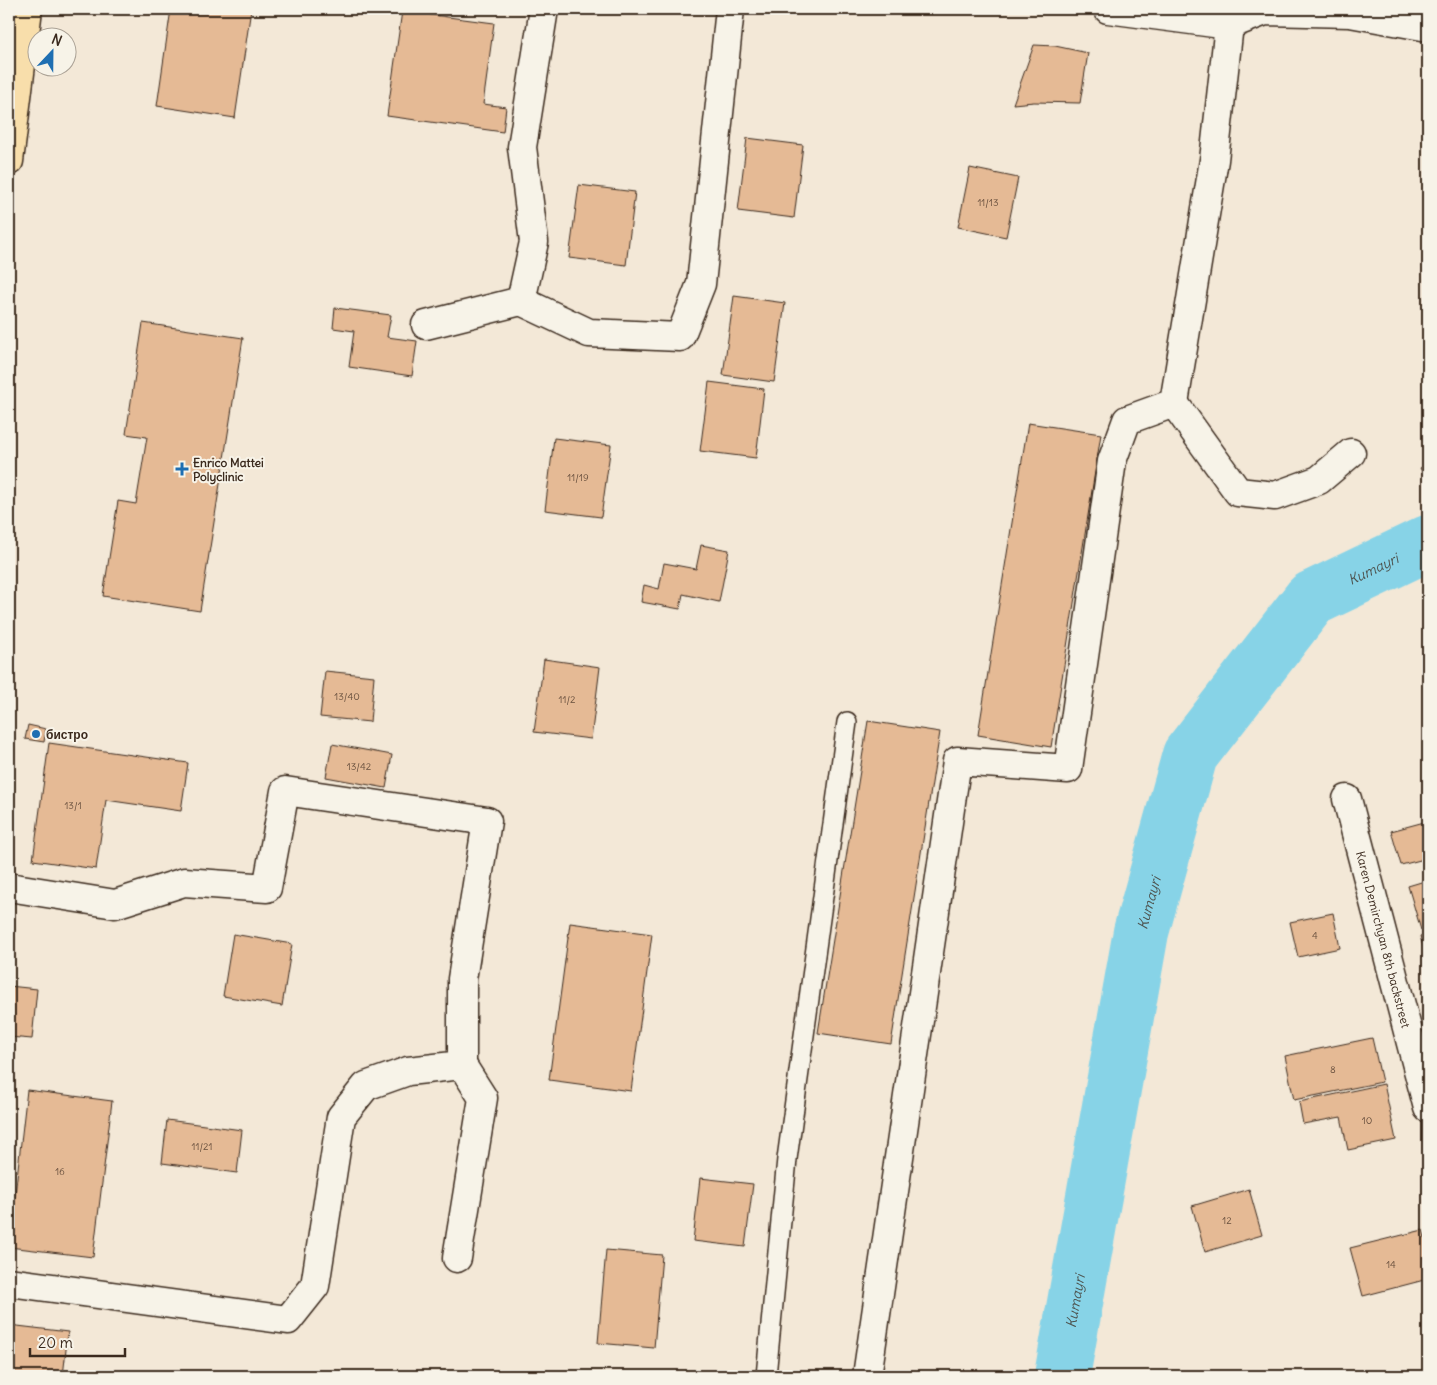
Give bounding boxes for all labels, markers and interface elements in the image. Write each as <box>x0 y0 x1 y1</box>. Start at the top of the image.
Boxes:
north arrow <box>28 28 78 78</box>
text: N <box>49 30 65 50</box>
house number: 11/13 <box>977 196 999 209</box>
place label: Enrico Mattei Polyclinic <box>193 455 264 485</box>
marker: Enrico Mattei Polyclinic <box>175 462 189 476</box>
house number: 11/19 <box>567 471 589 484</box>
water label: Kumayri <box>1345 549 1403 589</box>
house number: 13/40 <box>334 690 360 703</box>
house number: 11/2 <box>558 693 576 706</box>
place label: бистро <box>46 727 88 742</box>
marker: бистро <box>30 728 42 740</box>
house number: 13/42 <box>347 760 372 773</box>
house number: 13/1 <box>64 799 82 812</box>
street label: Karen Demirchyan 8th backstreet <box>1353 849 1414 1029</box>
water label: Kumayri <box>1133 873 1165 931</box>
house number: 4 <box>1312 929 1318 942</box>
house number: 8 <box>1330 1063 1336 1076</box>
house number: 10 <box>1362 1114 1372 1127</box>
house number: 11/21 <box>191 1140 213 1153</box>
house number: 16 <box>55 1165 65 1178</box>
house number: 12 <box>1222 1214 1232 1227</box>
house number: 14 <box>1386 1258 1396 1271</box>
water label: Kumayri <box>1062 1271 1089 1329</box>
scale bar <box>30 1325 125 1357</box>
text: 20 m <box>38 1333 73 1352</box>

